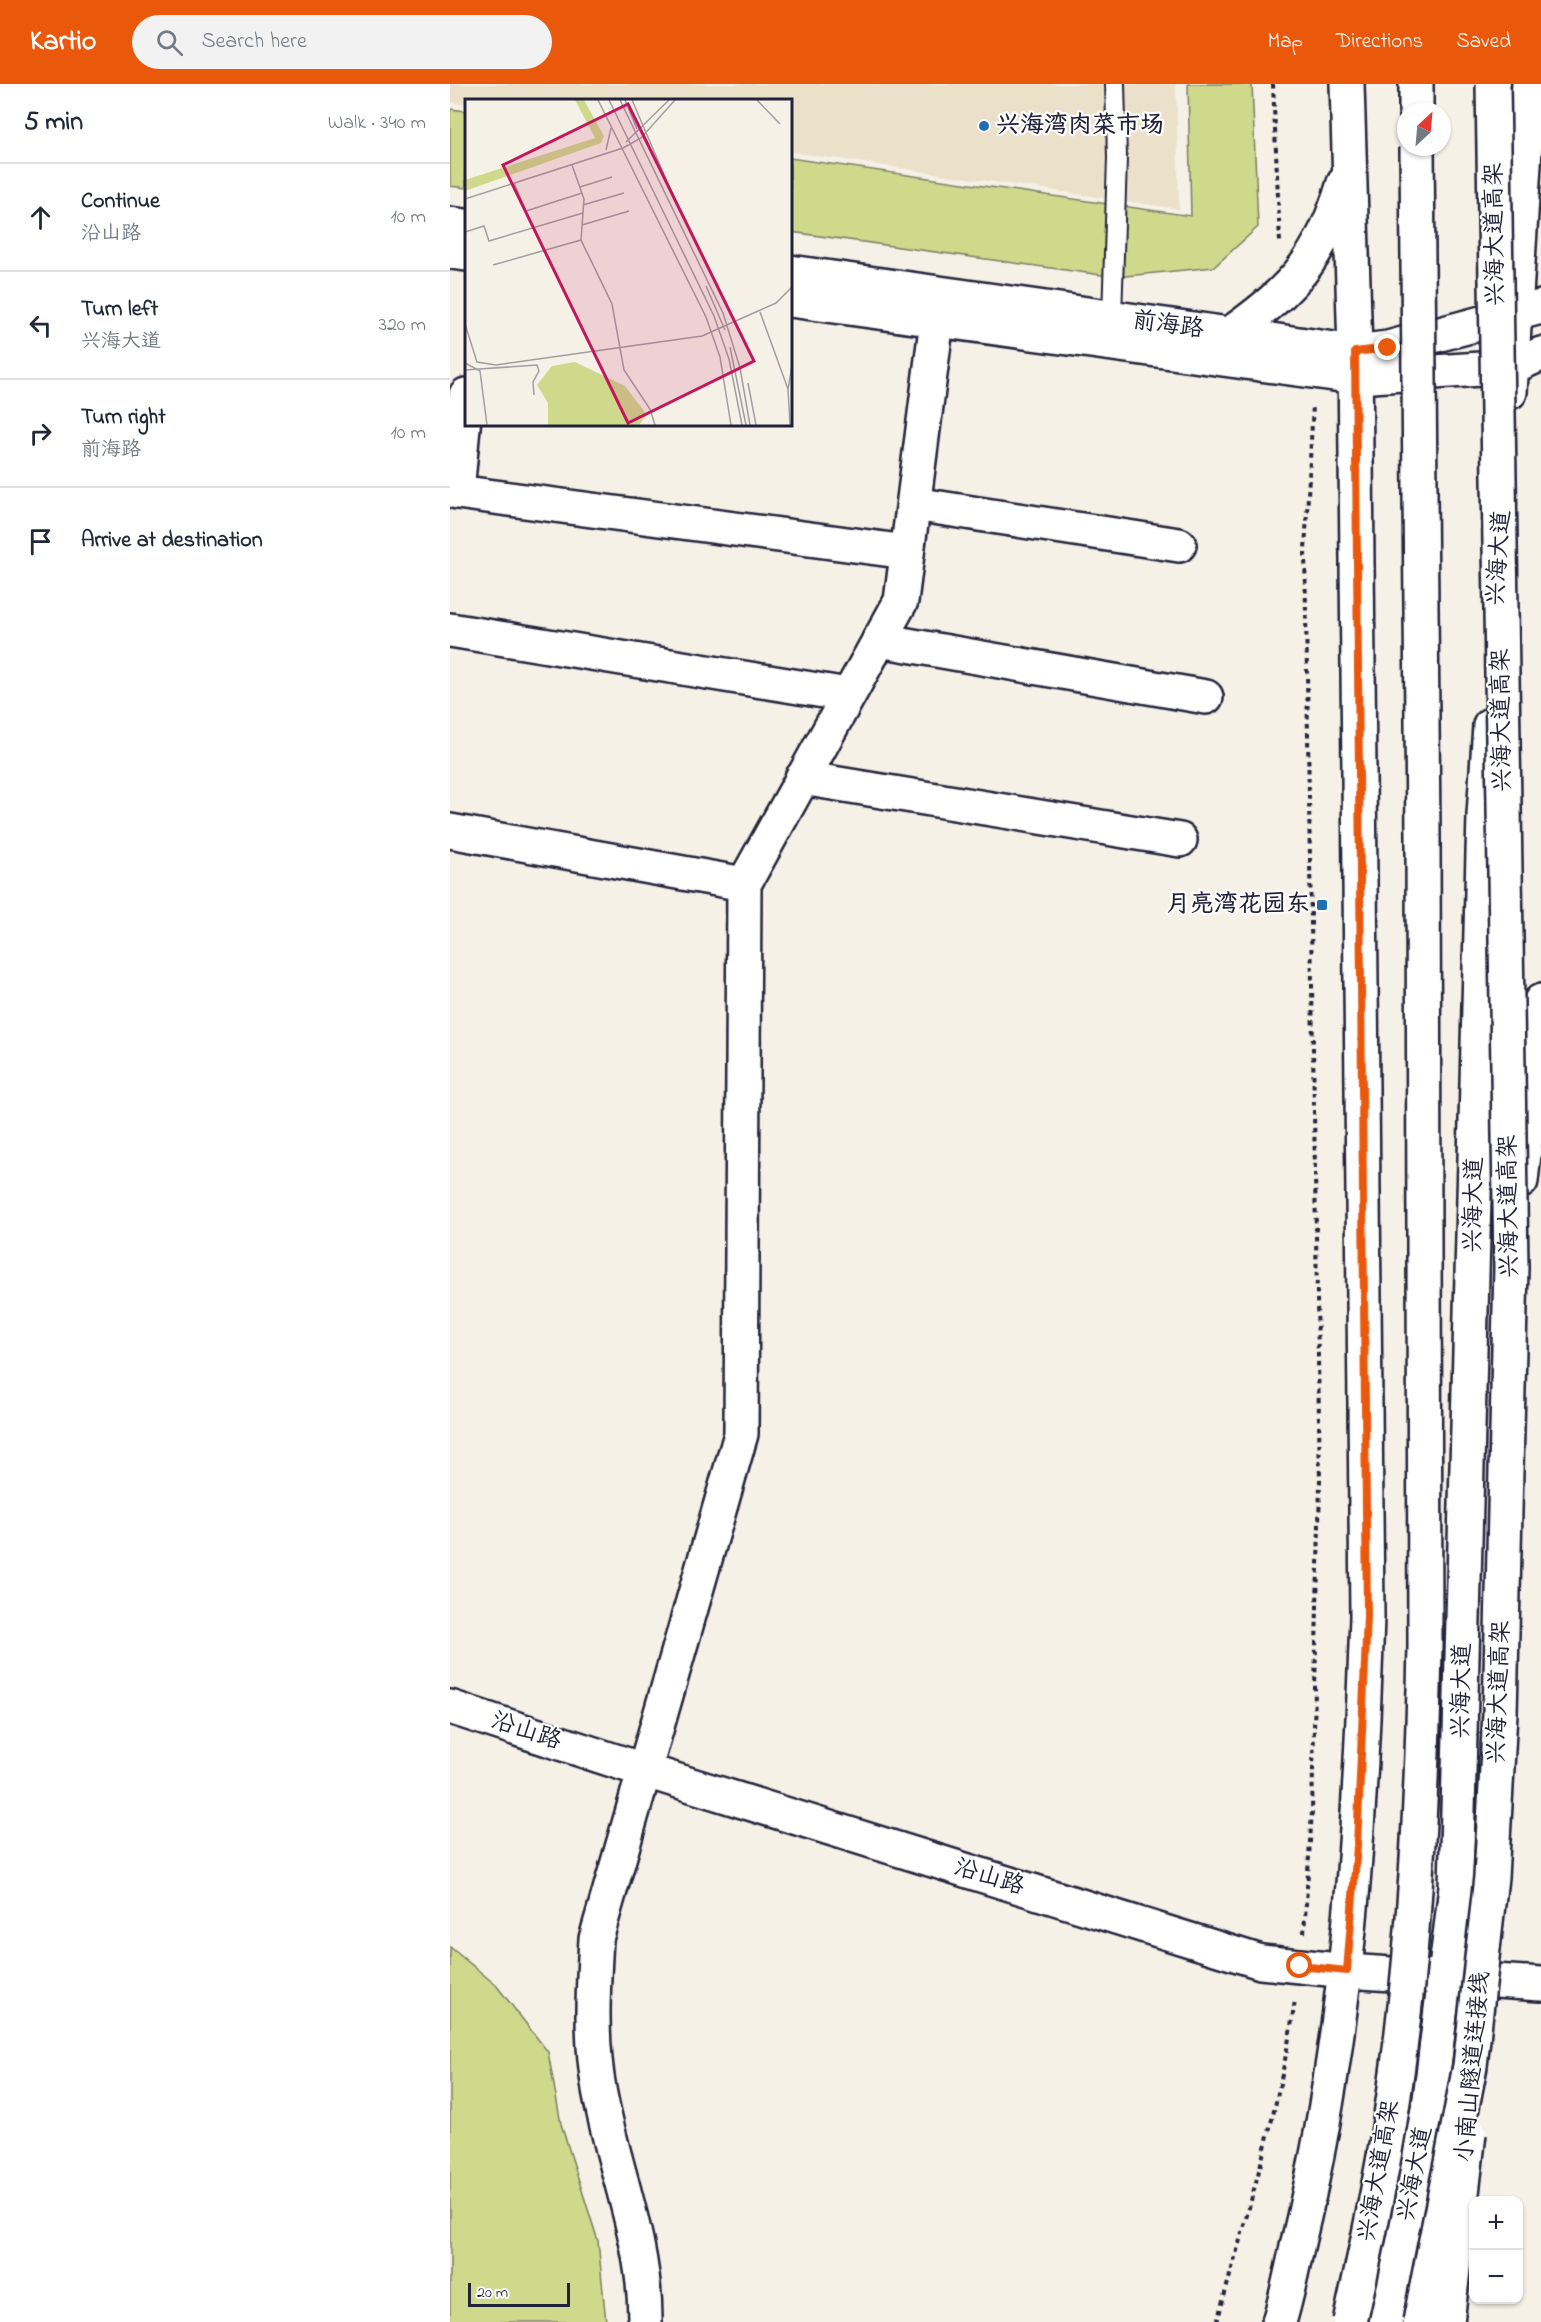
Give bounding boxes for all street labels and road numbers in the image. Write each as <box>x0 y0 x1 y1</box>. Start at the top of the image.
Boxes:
street label: 兴海大道高架 <box>1477 162 1515 306</box>
street label: 前海路 <box>1130 304 1206 348</box>
street label: 兴海大道 <box>1479 509 1521 607</box>
street label: 兴海大道高架 <box>1484 648 1522 792</box>
street label: 兴海大道高架 <box>1491 1134 1529 1278</box>
street label: 兴海大道 <box>1457 1157 1493 1253</box>
street label: 兴海大道高架 <box>1480 1619 1520 1765</box>
street label: 兴海大道 <box>1445 1643 1481 1739</box>
street label: 沿山路 <box>486 1704 566 1760</box>
street label: 沿山路 <box>949 1851 1029 1905</box>
street label: 小南山隧道连接线 <box>1448 1970 1500 2164</box>
street label: 兴海大道高架 <box>1350 2097 1410 2245</box>
street label: 兴海大道 <box>1390 2124 1442 2224</box>

